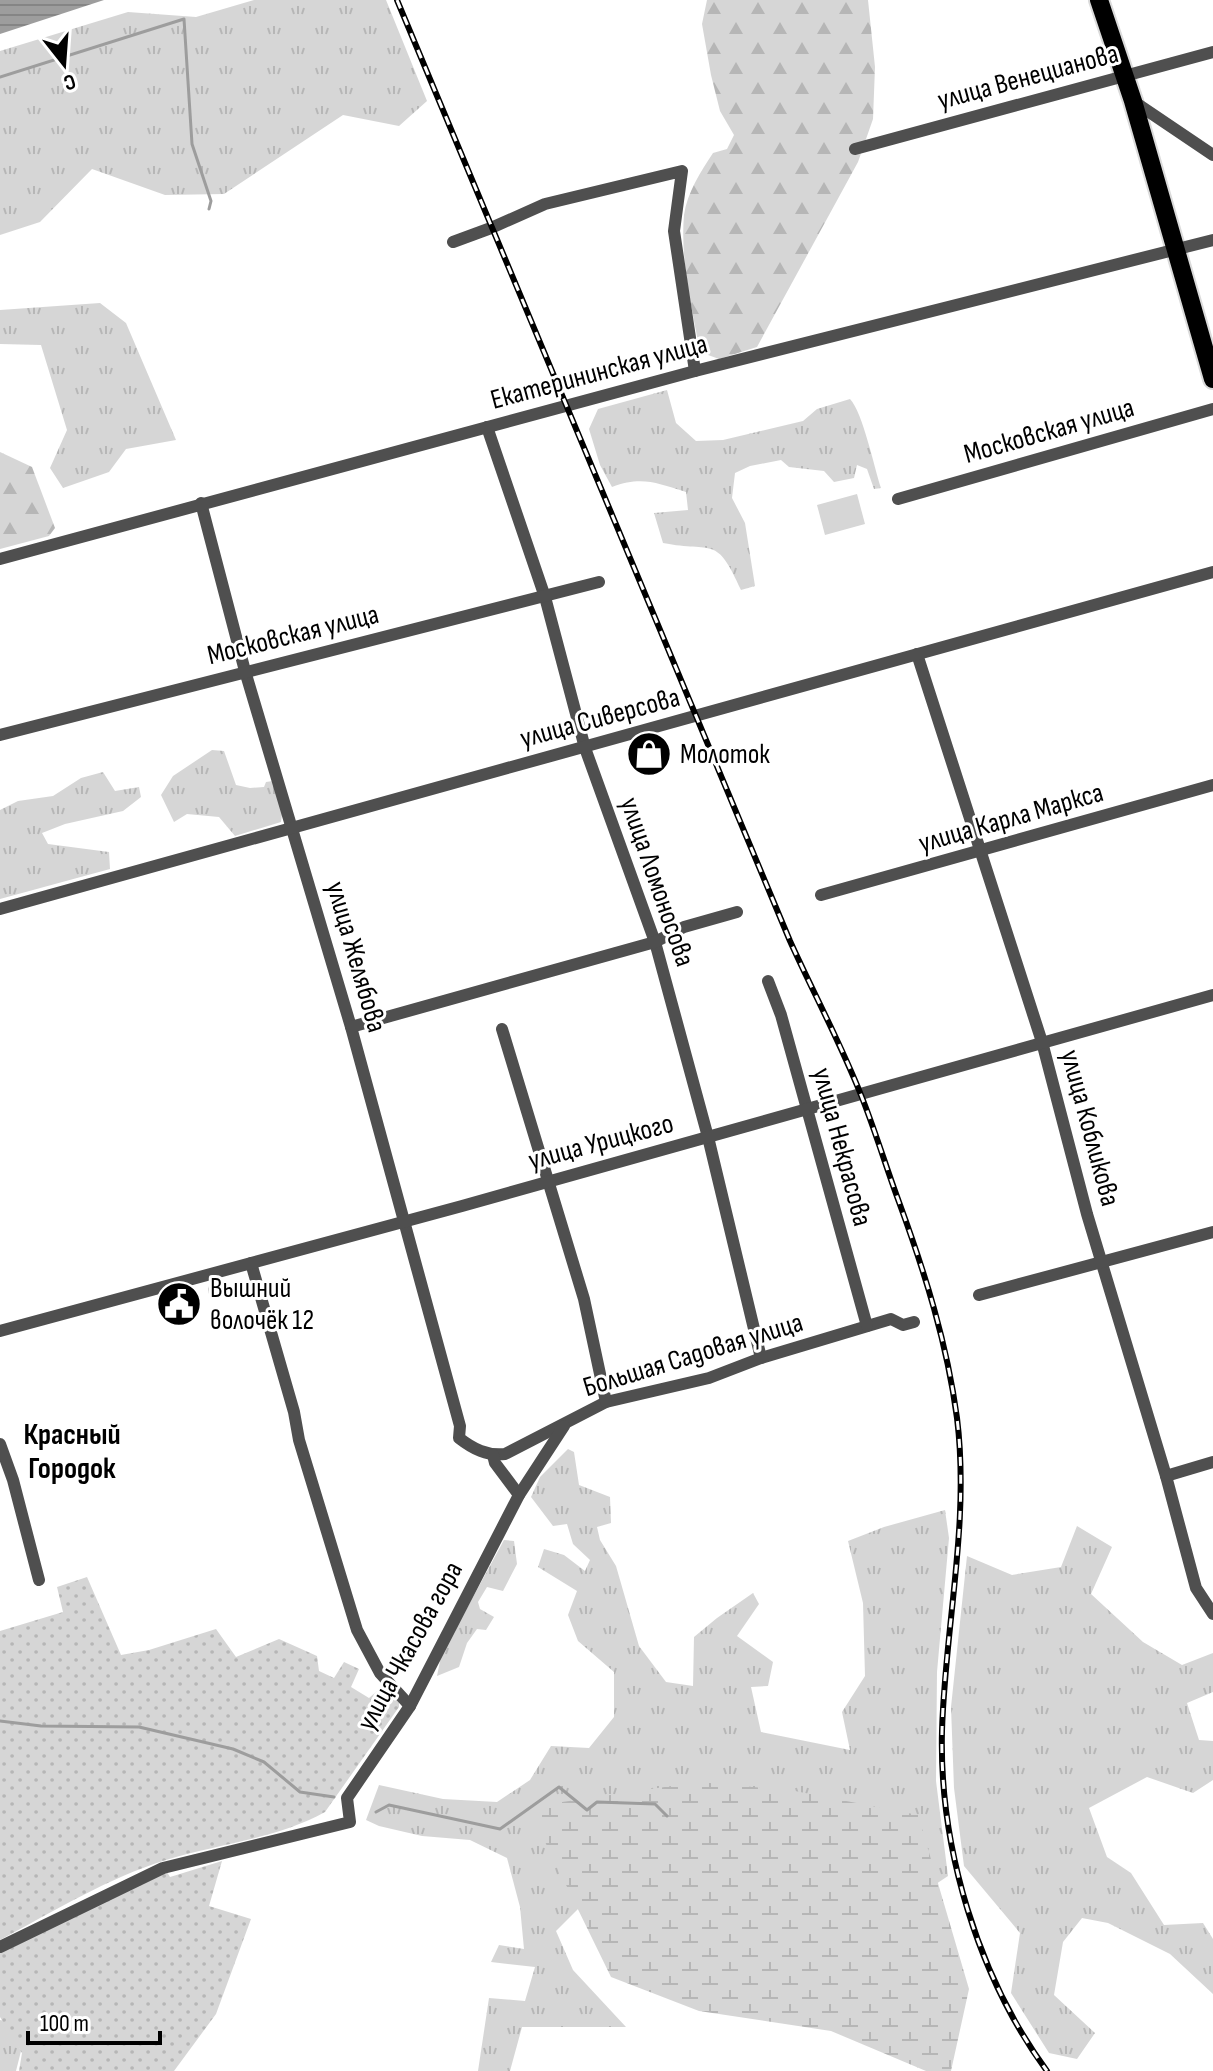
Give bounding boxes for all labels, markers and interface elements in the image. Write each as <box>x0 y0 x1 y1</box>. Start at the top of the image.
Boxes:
north arrow <box>24 24 104 104</box>
street label: улица Венецианова <box>934 37 1122 117</box>
text: С <box>60 67 79 96</box>
street label: Екатерининская улица <box>487 327 711 417</box>
street label: Московская улица <box>960 391 1138 471</box>
street label: Московская улица <box>204 598 382 672</box>
street label: улица Сиверсова <box>517 681 683 755</box>
shop icon: Молоток <box>625 730 673 778</box>
place label: Молоток <box>680 738 770 771</box>
street label: улица Карла Маркса <box>915 776 1107 860</box>
street label: улица Ломоносова <box>613 793 701 971</box>
street label: улица Желябова <box>319 878 393 1036</box>
street label: улица Кобликова <box>1053 1046 1127 1210</box>
street label: улица Некрасова <box>805 1064 879 1230</box>
street label: улица Урицкого <box>525 1107 677 1177</box>
place label: Вышний волочёк 12 <box>210 1272 314 1337</box>
public building icon: Вышний волочёк 12 <box>155 1280 203 1328</box>
street label: Большая Садовая улица <box>579 1306 807 1404</box>
district label: Красный Городок <box>23 1417 121 1487</box>
street label: улица Чкасова гора <box>350 1556 470 1736</box>
scale bar <box>28 1995 160 2045</box>
text: 100 m <box>40 2009 89 2038</box>

